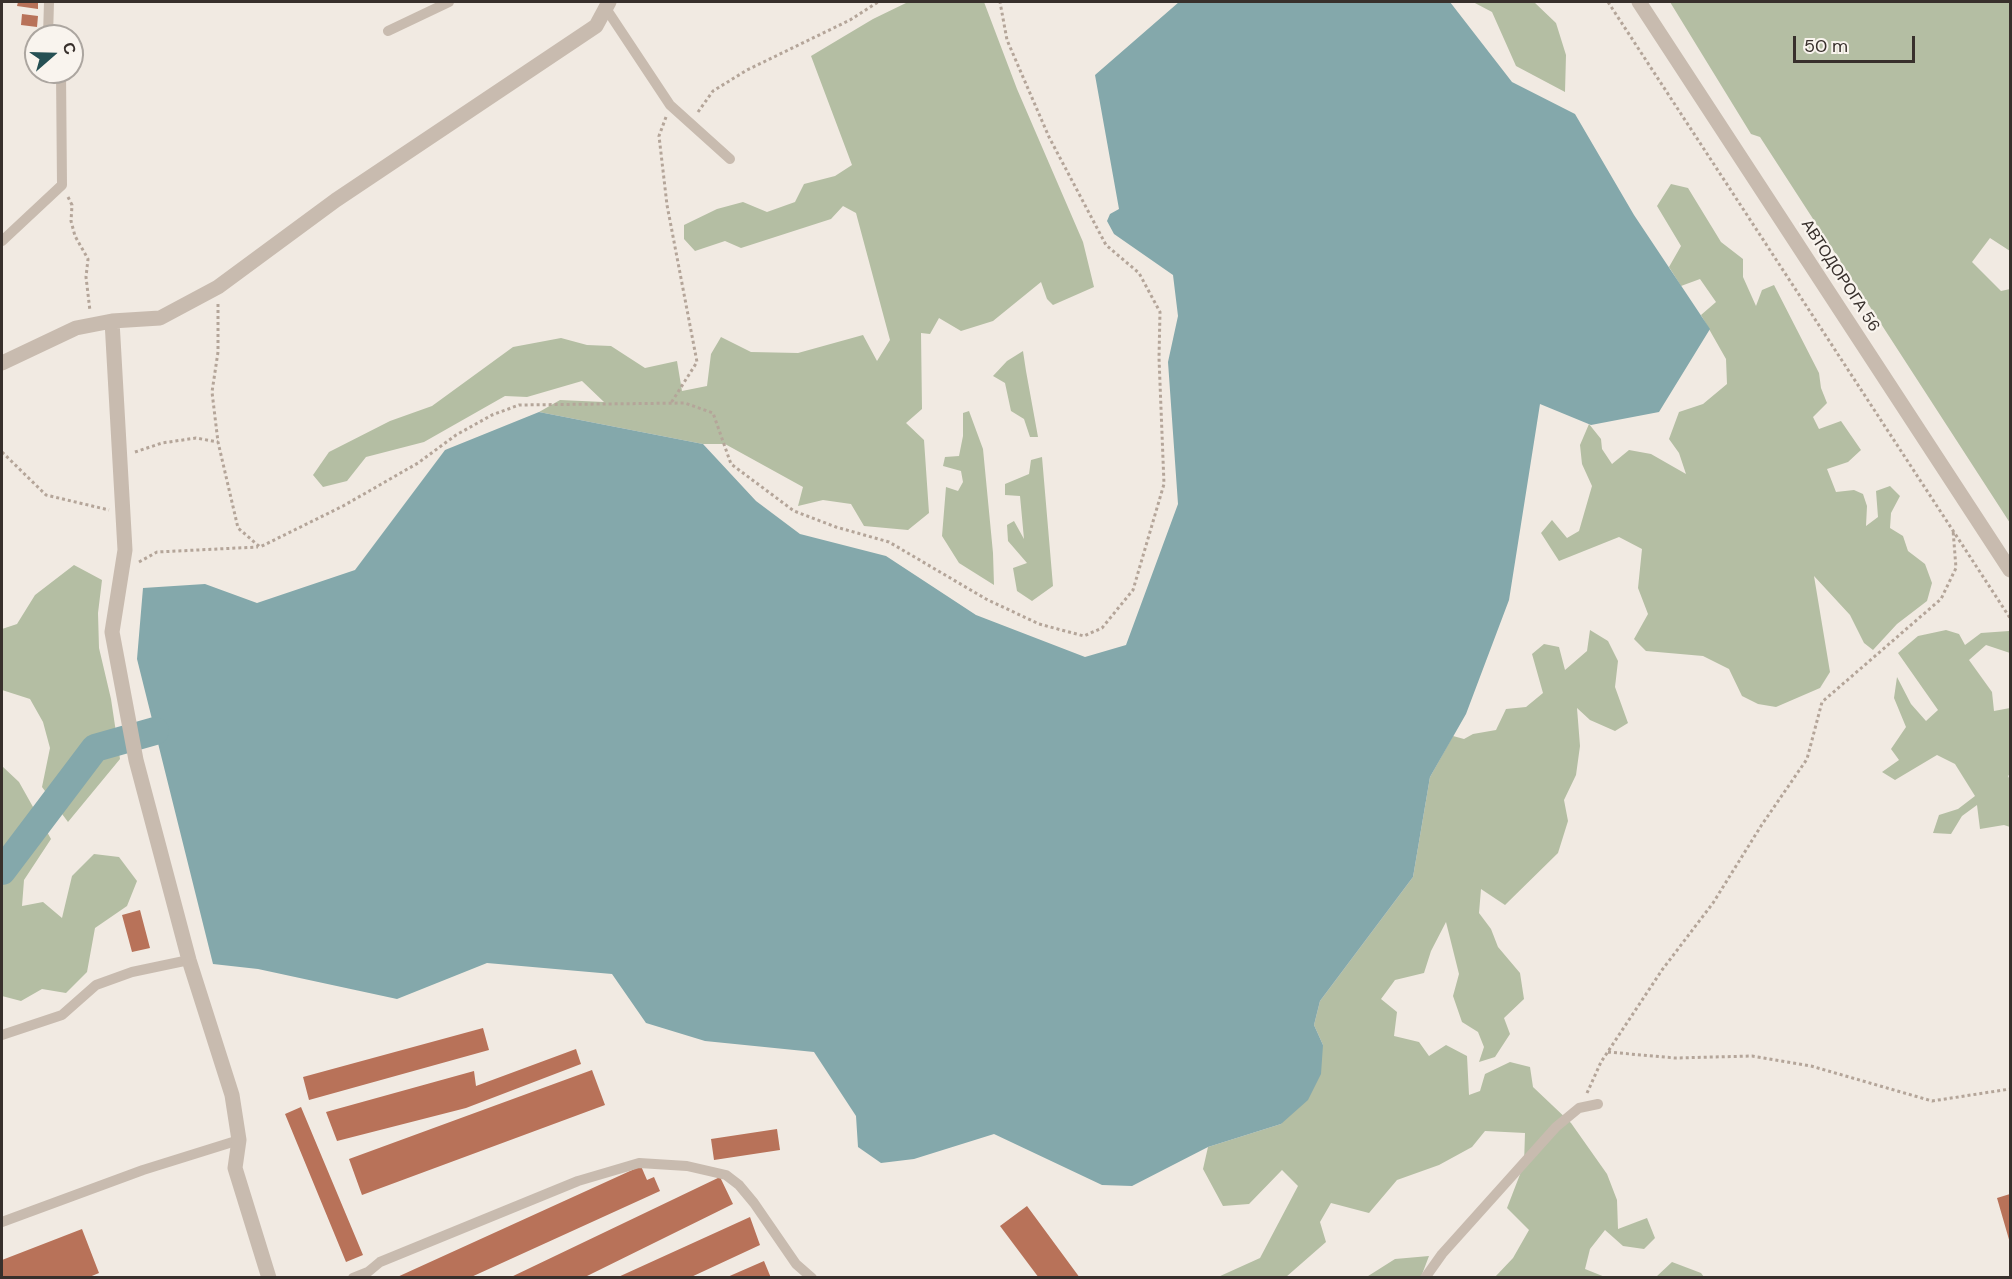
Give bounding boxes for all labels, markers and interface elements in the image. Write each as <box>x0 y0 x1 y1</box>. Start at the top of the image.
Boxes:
north arrow <box>24 24 84 84</box>
scale bar <box>1796 24 1918 62</box>
text: 50 m <box>1804 34 1848 58</box>
text: С <box>58 39 81 57</box>
street label: АВТОДОРОГА 56 <box>1797 216 1883 336</box>

